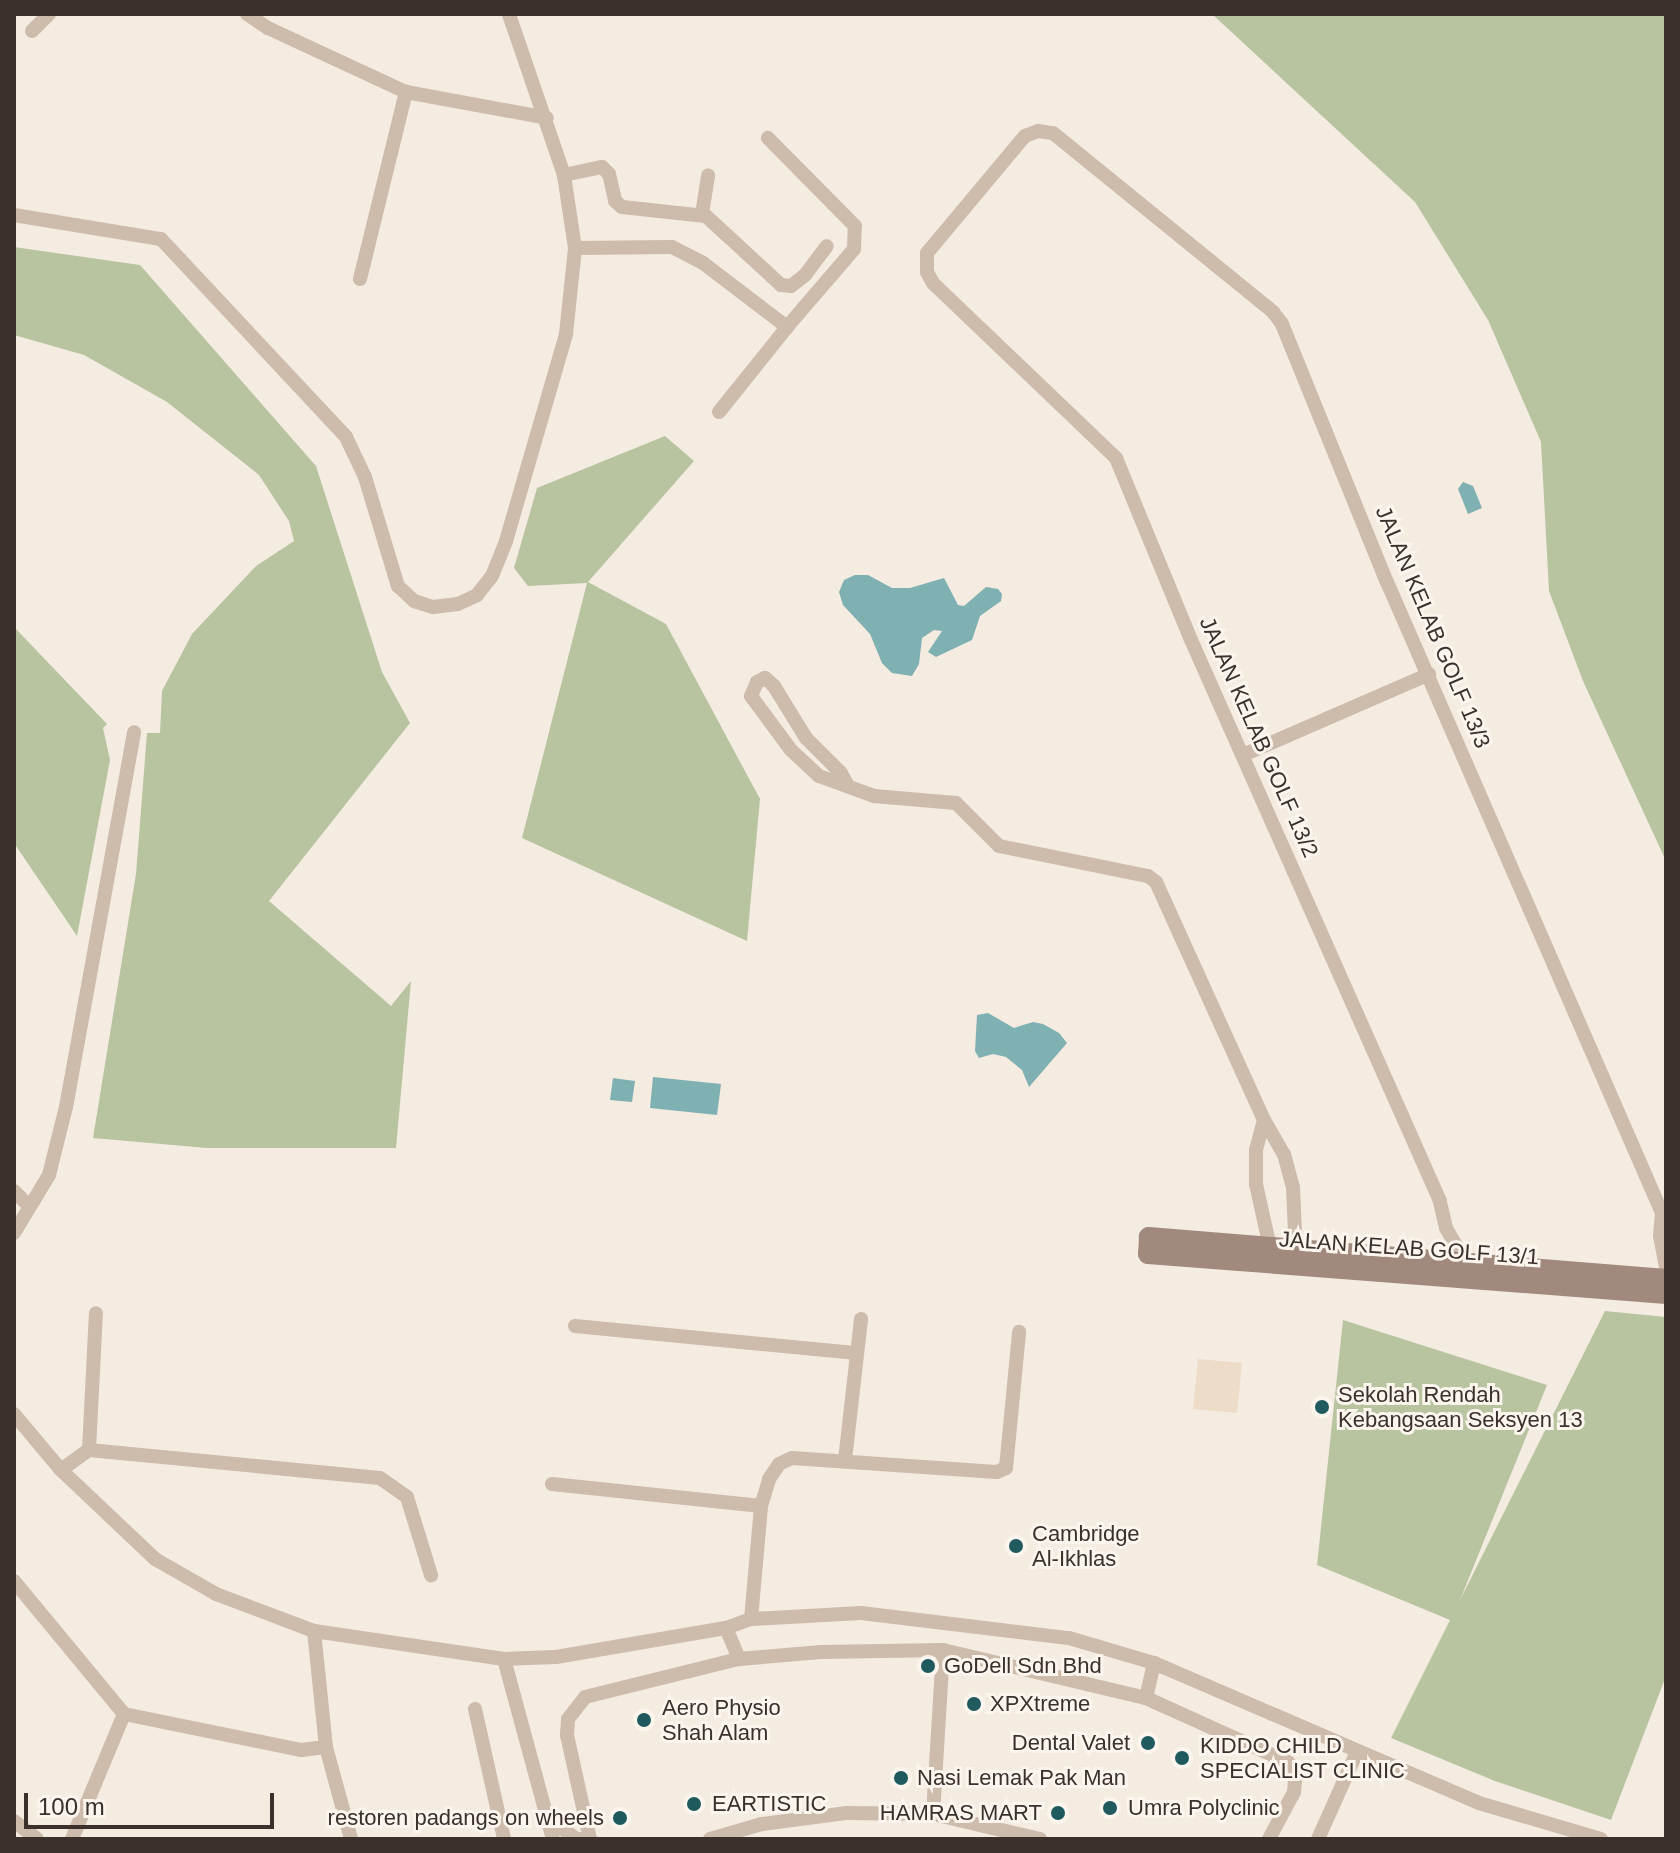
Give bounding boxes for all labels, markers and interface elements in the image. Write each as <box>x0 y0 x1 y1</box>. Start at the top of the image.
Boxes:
street label: JALAN KELAB GOLF 13/3 <box>1370 502 1496 752</box>
street label: JALAN KELAB GOLF 13/2 <box>1194 613 1324 861</box>
street label: JALAN KELAB GOLF 13/1 <box>1278 1226 1540 1270</box>
place label: Sekolah Rendah Kebangsaan Seksyen 13 <box>1338 1381 1583 1432</box>
marker: Sekolah Rendah Kebangsaan Seksyen 13 <box>1313 1398 1331 1416</box>
place label: Cambridge Al-Ikhlas <box>1032 1520 1140 1572</box>
marker: Cambridge Al-Ikhlas <box>1007 1537 1025 1555</box>
place label: GoDell Sdn Bhd <box>944 1653 1102 1679</box>
marker: GoDell Sdn Bhd <box>919 1657 937 1675</box>
place label: XPXtreme <box>990 1691 1090 1717</box>
place label: Aero Physio Shah Alam <box>662 1694 781 1746</box>
marker: XPXtreme <box>965 1695 983 1713</box>
marker: Aero Physio Shah Alam <box>633 1709 655 1731</box>
place label: Dental Valet <box>1012 1730 1130 1756</box>
marker: Dental Valet <box>1137 1732 1159 1754</box>
place label: KIDDO CHILD SPECIALIST CLINIC <box>1200 1732 1405 1784</box>
marker: KIDDO CHILD SPECIALIST CLINIC <box>1171 1747 1193 1769</box>
place label: Nasi Lemak Pak Man <box>917 1765 1126 1791</box>
marker: Nasi Lemak Pak Man <box>892 1769 910 1787</box>
scale bar <box>28 1777 278 1827</box>
place label: EARTISTIC <box>712 1791 827 1817</box>
text: 100 m <box>38 1793 105 1820</box>
marker: EARTISTIC <box>683 1793 705 1815</box>
place label: Umra Polyclinic <box>1128 1795 1280 1821</box>
marker: Umra Polyclinic <box>1099 1797 1121 1819</box>
place label: HAMRAS MART <box>880 1800 1042 1826</box>
marker: HAMRAS MART <box>1049 1804 1067 1822</box>
place label: restoren padangs on wheels <box>328 1805 604 1831</box>
marker: restoren padangs on wheels <box>611 1809 629 1827</box>

